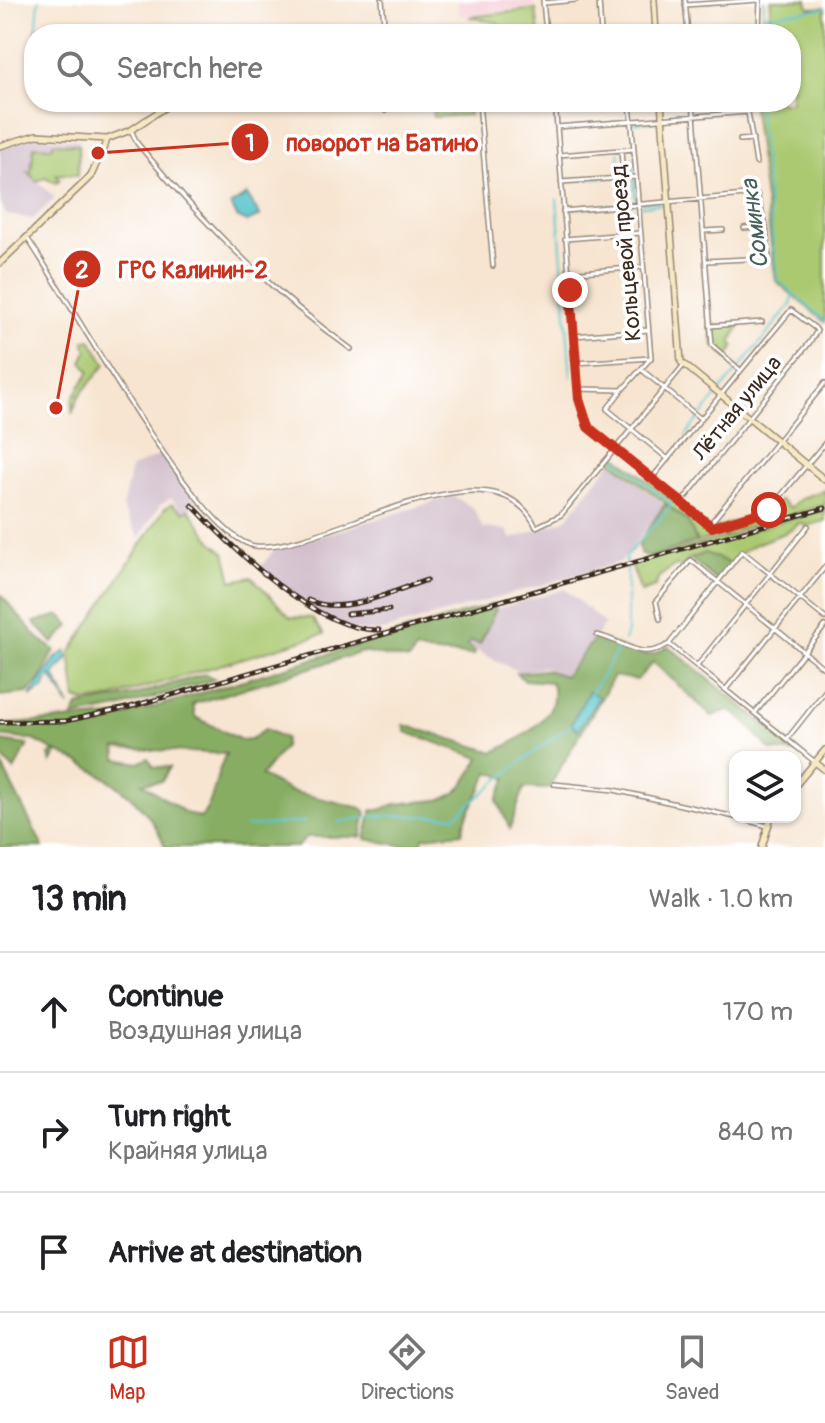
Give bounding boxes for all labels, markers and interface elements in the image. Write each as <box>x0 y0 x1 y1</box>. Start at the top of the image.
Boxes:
search box <box>24 24 801 112</box>
icon: search <box>52 46 96 90</box>
text: Search here <box>116 50 263 87</box>
callout: поворот на Батино <box>230 118 495 166</box>
text: 1 <box>245 129 255 158</box>
text: поворот на Батино <box>286 129 478 158</box>
street label: Кольцевой проезд <box>604 164 648 342</box>
water label: Соминка <box>735 176 775 270</box>
callout: ГРС Калинин-2 <box>62 245 284 293</box>
text: 2 <box>75 256 89 285</box>
text: ГРС Калинин-2 <box>118 256 268 285</box>
route end <box>552 272 588 308</box>
street label: Лётная улица <box>685 350 788 467</box>
route start <box>751 492 787 528</box>
map controls <box>729 751 801 823</box>
button: layers <box>729 751 801 823</box>
text: 13 min <box>32 878 127 921</box>
text: Walk · 1.0 km <box>649 883 793 915</box>
text: Continue <box>108 978 223 1015</box>
icon: ahead <box>32 990 76 1034</box>
text: 170 m <box>723 996 793 1028</box>
text: Воздушная улица <box>108 1015 302 1047</box>
text: Turn right <box>108 1098 231 1135</box>
icon: right <box>32 1110 76 1154</box>
text: 840 m <box>718 1116 793 1148</box>
text: Крайняя улица <box>108 1135 268 1167</box>
icon: arrive <box>32 1230 76 1274</box>
text: Arrive at destination <box>108 1234 362 1271</box>
tab: Map <box>106 1330 150 1406</box>
tab: Directions <box>361 1330 454 1406</box>
tab: Saved <box>665 1330 719 1406</box>

